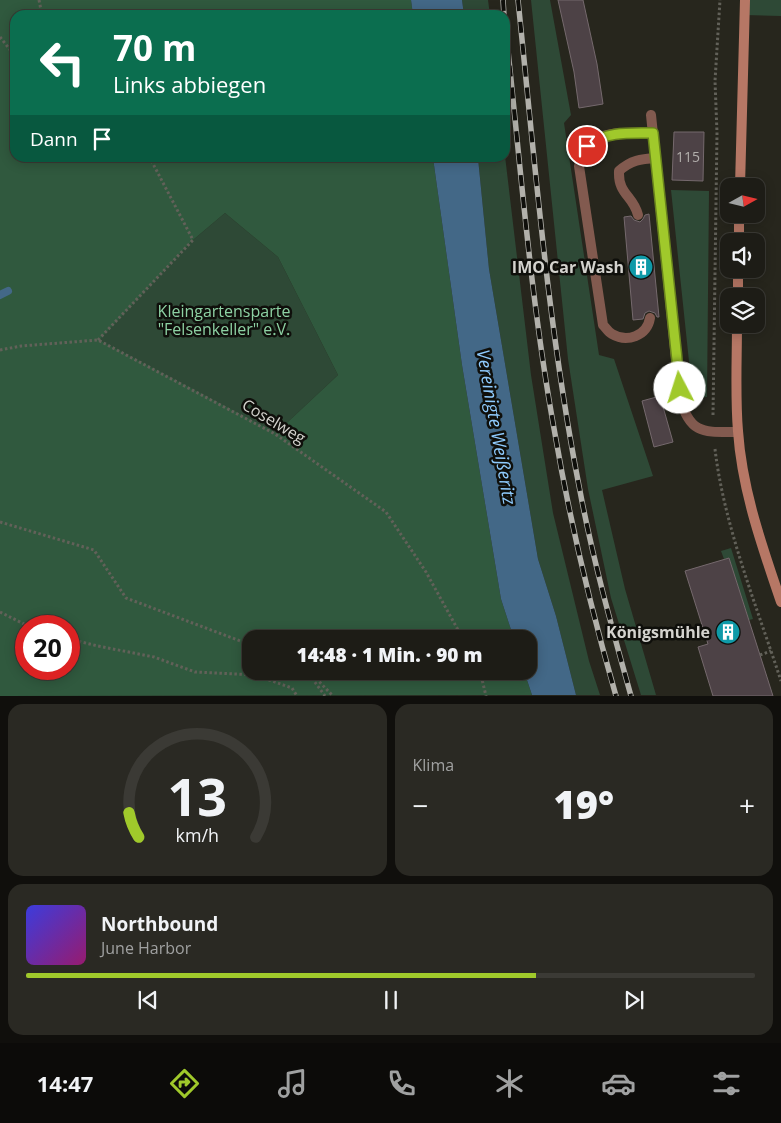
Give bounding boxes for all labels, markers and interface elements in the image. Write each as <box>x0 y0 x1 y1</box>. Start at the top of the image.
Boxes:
text: 70 m <box>113 24 196 71</box>
icon: left <box>30 30 95 95</box>
text: Links abbiegen <box>113 69 266 99</box>
icon: arrive <box>88 125 116 153</box>
pin <box>566 125 608 167</box>
text: Dann <box>30 126 78 152</box>
icon: arrive <box>573 132 601 160</box>
house number: 115 <box>676 147 700 166</box>
north arrow <box>720 178 765 222</box>
map controls <box>720 178 765 333</box>
button: sound <box>720 233 765 278</box>
building icon: IMO Car Wash <box>628 254 654 280</box>
place label: IMO Car Wash <box>512 256 624 278</box>
button: layers <box>720 288 765 333</box>
park label: Kleingartensparte "Felsenkeller" e.V. <box>158 300 290 340</box>
water label: Vereinigte Weißeritz <box>472 348 522 506</box>
position arrow <box>653 361 705 413</box>
street label: Coselweg <box>238 393 310 449</box>
speed limit sign: 20 <box>15 615 80 680</box>
building icon: Königsmühle <box>715 619 741 645</box>
place label: Königsmühle <box>606 621 710 643</box>
text: 14:48 · 1 Min. · 90 m <box>297 642 482 668</box>
text: Klima <box>413 754 454 776</box>
text: 13 <box>168 760 227 831</box>
text: 19° <box>553 778 614 830</box>
text: − <box>413 786 429 824</box>
text: + <box>739 786 755 824</box>
text: km/h <box>176 823 219 847</box>
text: Northbound <box>101 911 218 937</box>
text: June Harbor <box>101 937 191 959</box>
icon: previous <box>134 986 162 1014</box>
icon: pause <box>377 986 405 1014</box>
icon: next <box>620 986 648 1014</box>
icon: directions <box>167 1066 202 1101</box>
icon: music <box>275 1066 310 1101</box>
icon: phone <box>384 1066 419 1101</box>
icon: climate <box>492 1066 527 1101</box>
icon: car <box>601 1066 636 1101</box>
icon: filters <box>709 1066 744 1101</box>
text: 14:47 <box>37 1068 93 1098</box>

